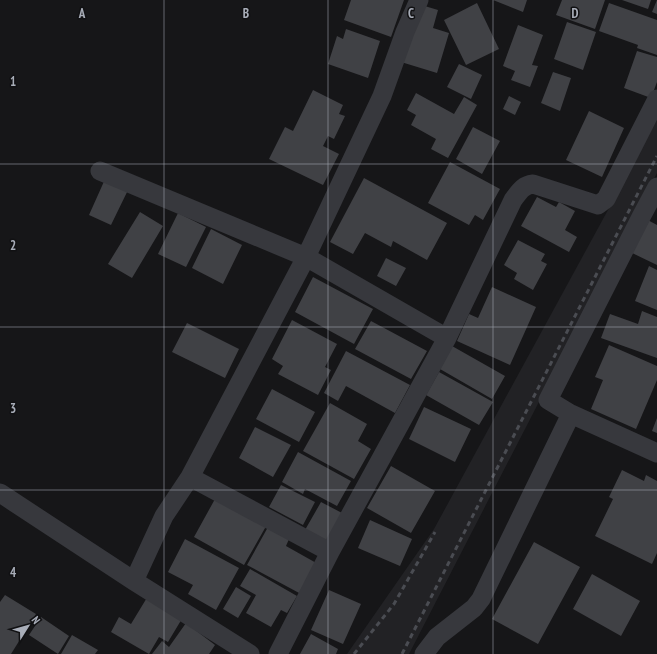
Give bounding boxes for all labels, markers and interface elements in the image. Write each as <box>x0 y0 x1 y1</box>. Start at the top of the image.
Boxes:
text: A <box>78 5 86 22</box>
text: B <box>243 5 249 22</box>
text: C <box>408 5 414 22</box>
text: D <box>572 5 579 22</box>
text: 1 <box>10 73 16 90</box>
text: 2 <box>10 237 16 254</box>
text: 3 <box>10 400 16 417</box>
text: 4 <box>10 564 17 581</box>
north arrow <box>8 606 48 646</box>
text: N <box>29 613 43 627</box>

